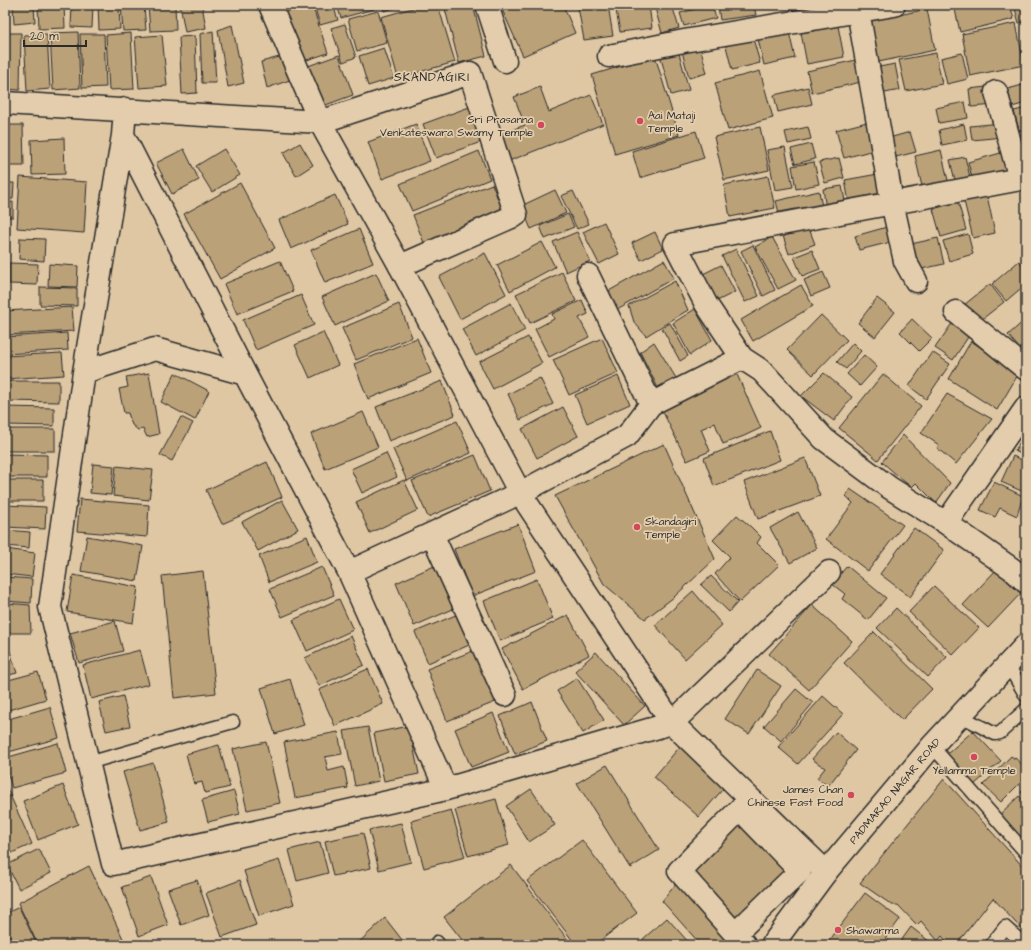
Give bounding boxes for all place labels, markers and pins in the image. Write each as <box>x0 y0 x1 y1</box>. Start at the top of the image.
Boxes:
place label: Aai Mataji Temple <box>648 108 695 136</box>
place label: Sri Prasanna Venkateswara Swamy Temple <box>380 112 533 141</box>
marker: Aai Mataji Temple <box>635 116 645 126</box>
marker: Sri Prasanna Venkateswara Swamy Temple <box>536 120 546 130</box>
place label: Skandagiri Temple <box>645 514 697 542</box>
marker: Skandagiri Temple <box>632 522 642 532</box>
marker: Yellamma Temple <box>969 752 979 762</box>
place label: Yellamma Temple <box>932 763 1016 778</box>
place label: James Chan Chinese Fast Food <box>748 782 843 810</box>
marker: James Chan Chinese Fast Food <box>846 790 856 800</box>
place label: Shawarma <box>846 923 899 938</box>
marker: Shawarma <box>833 925 843 935</box>

